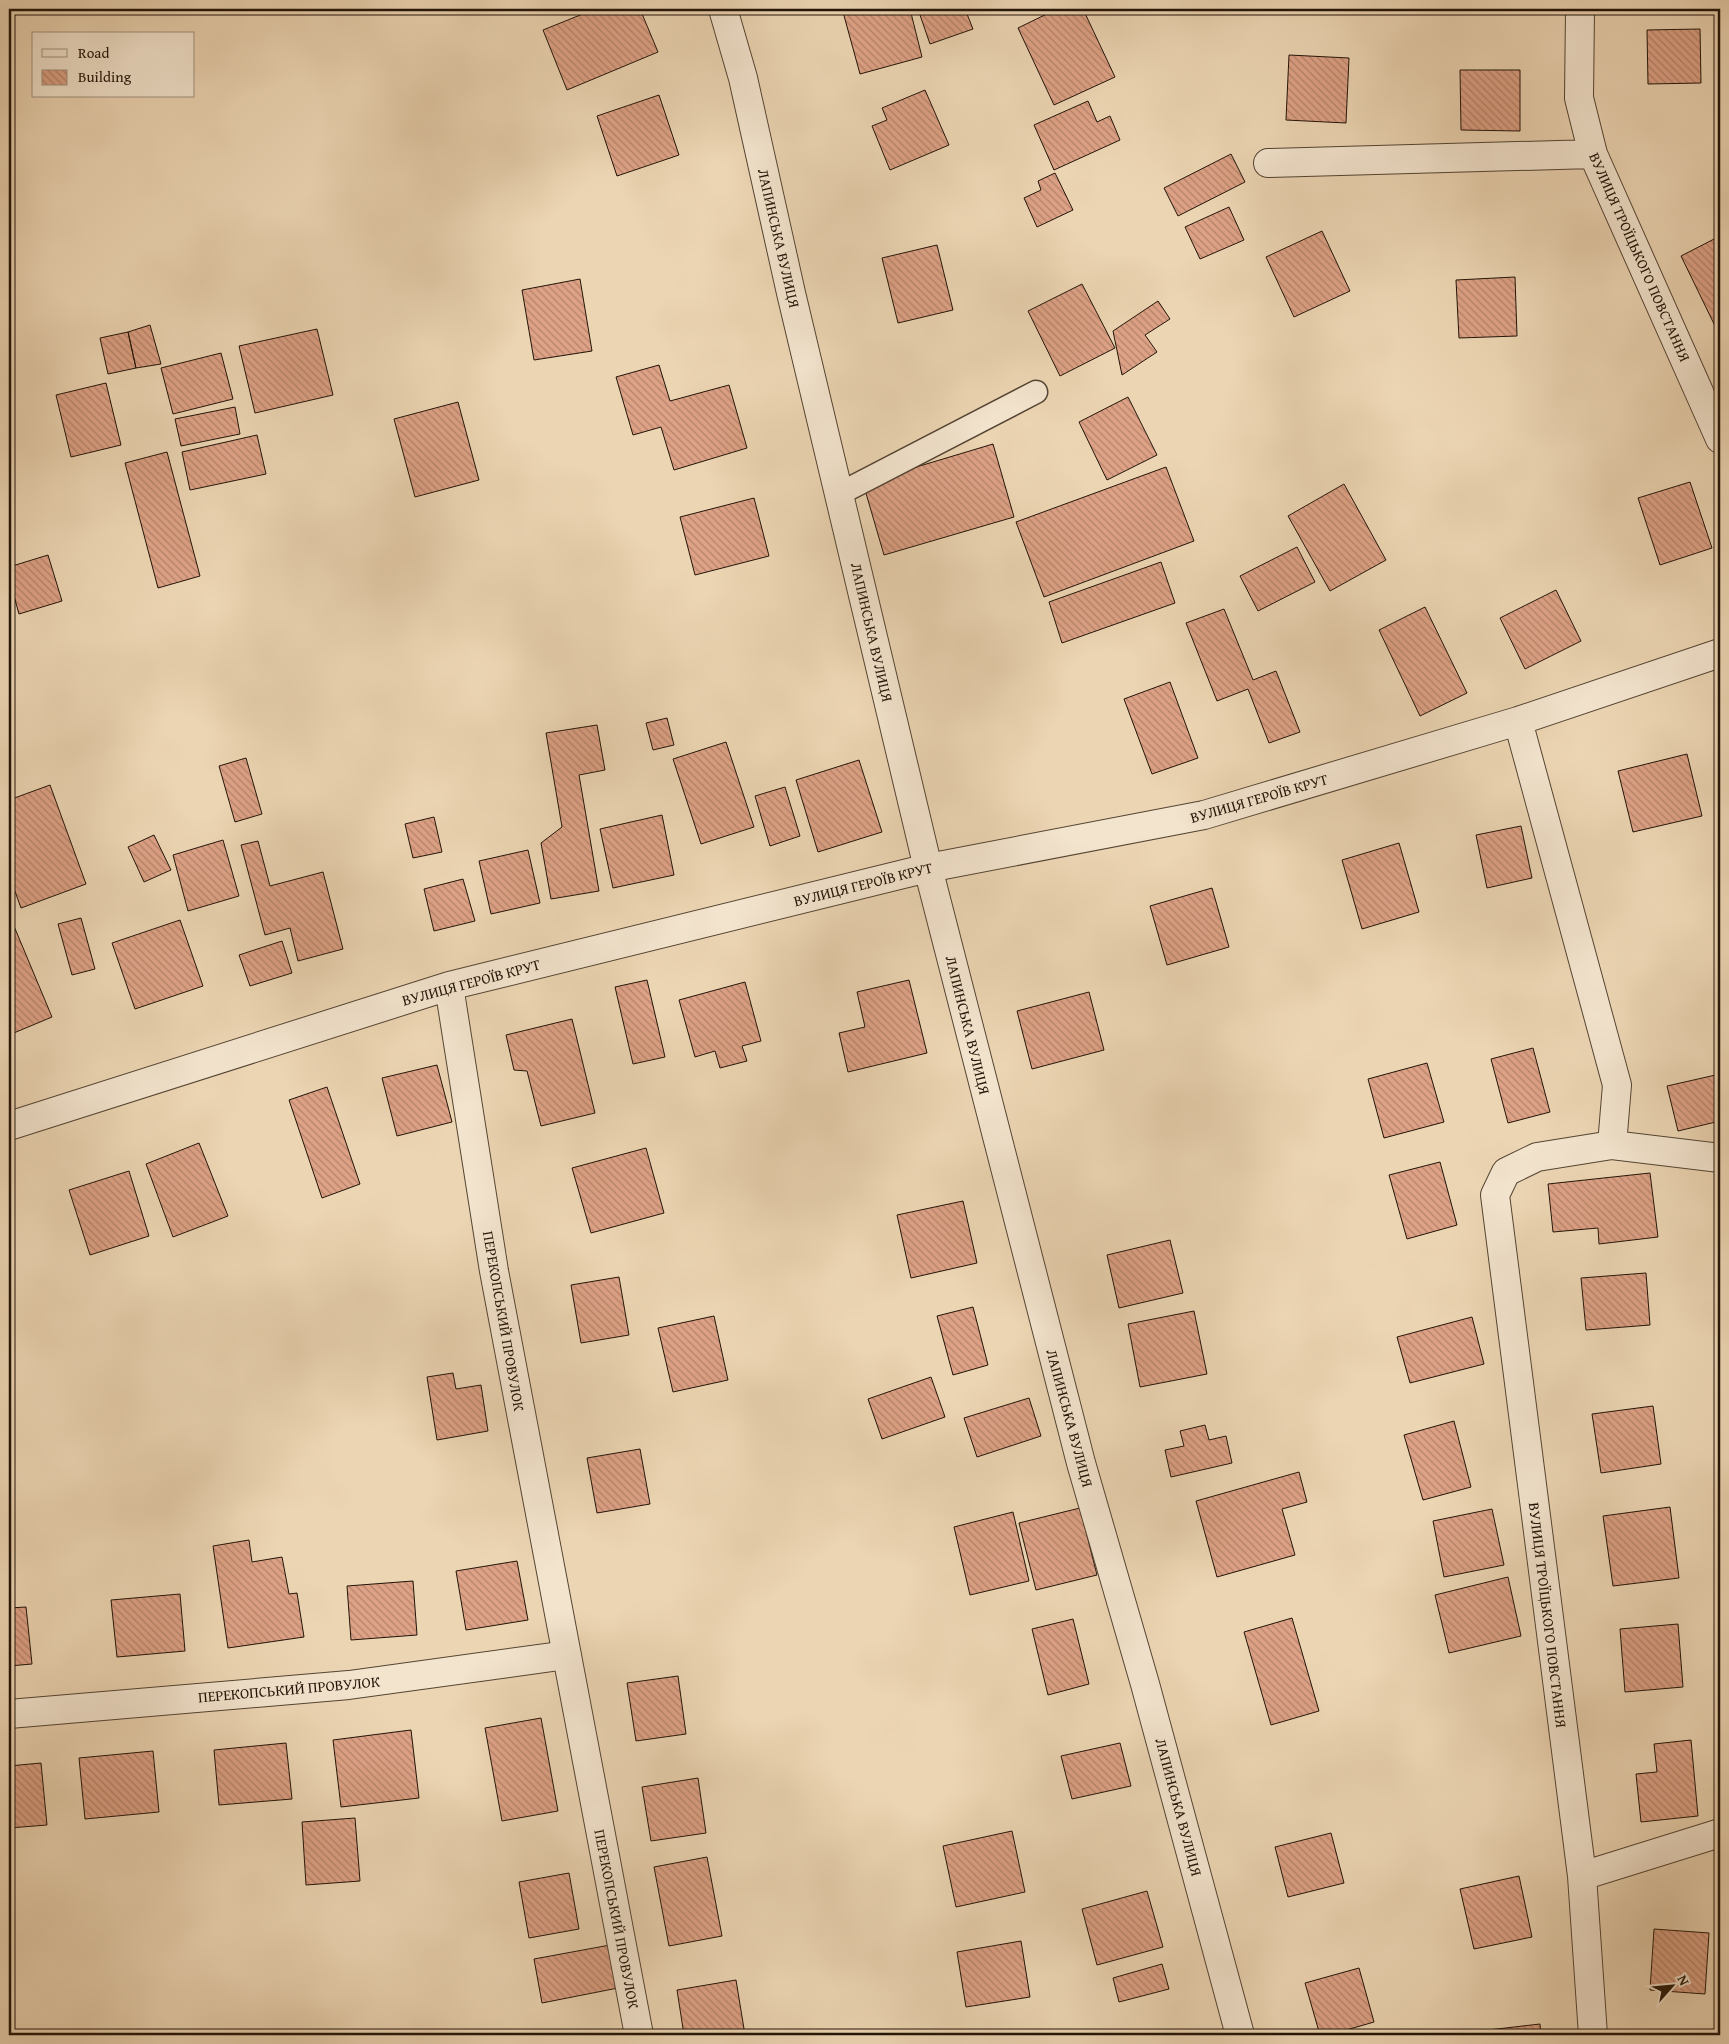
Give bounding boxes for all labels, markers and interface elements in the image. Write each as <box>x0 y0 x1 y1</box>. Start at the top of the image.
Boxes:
legend <box>32 32 195 98</box>
text: Road <box>78 42 109 63</box>
text: Building <box>78 66 132 87</box>
street label: ВУЛИЦЯ ТРОЇЦЬКОГО ПОВСТАННЯ <box>1584 149 1696 365</box>
street label: ЛАПИНСЬКА ВУЛИЦЯ <box>753 166 805 310</box>
street label: ЛАПИНСЬКА ВУЛИЦЯ <box>846 560 898 704</box>
street label: ВУЛИЦЯ ГЕРОЇВ КРУТ <box>1188 768 1331 828</box>
street label: ВУЛИЦЯ ГЕРОЇВ КРУТ <box>791 856 935 911</box>
street label: ВУЛИЦЯ ГЕРОЇВ КРУТ <box>400 953 543 1011</box>
street label: ЛАПИНСЬКА ВУЛИЦЯ <box>941 953 995 1097</box>
street label: ПЕРЕКОПСЬКИЙ ПРОВУЛОК <box>478 1229 530 1413</box>
street label: ЛАПИНСЬКА ВУЛИЦЯ <box>1041 1347 1099 1490</box>
street label: ВУЛИЦЯ ТРОЇЦЬКОГО ПОВСТАННЯ <box>1524 1501 1572 1729</box>
street label: ПЕРЕКОПСЬКИЙ ПРОВУЛОК <box>197 1671 382 1707</box>
street label: ЛАПИНСЬКА ВУЛИЦЯ <box>1150 1736 1208 1879</box>
street label: ПЕРЕКОПСЬКИЙ ПРОВУЛОК <box>589 1827 645 2011</box>
north arrow <box>1646 1962 1696 2012</box>
text: N <box>1673 1971 1695 1989</box>

